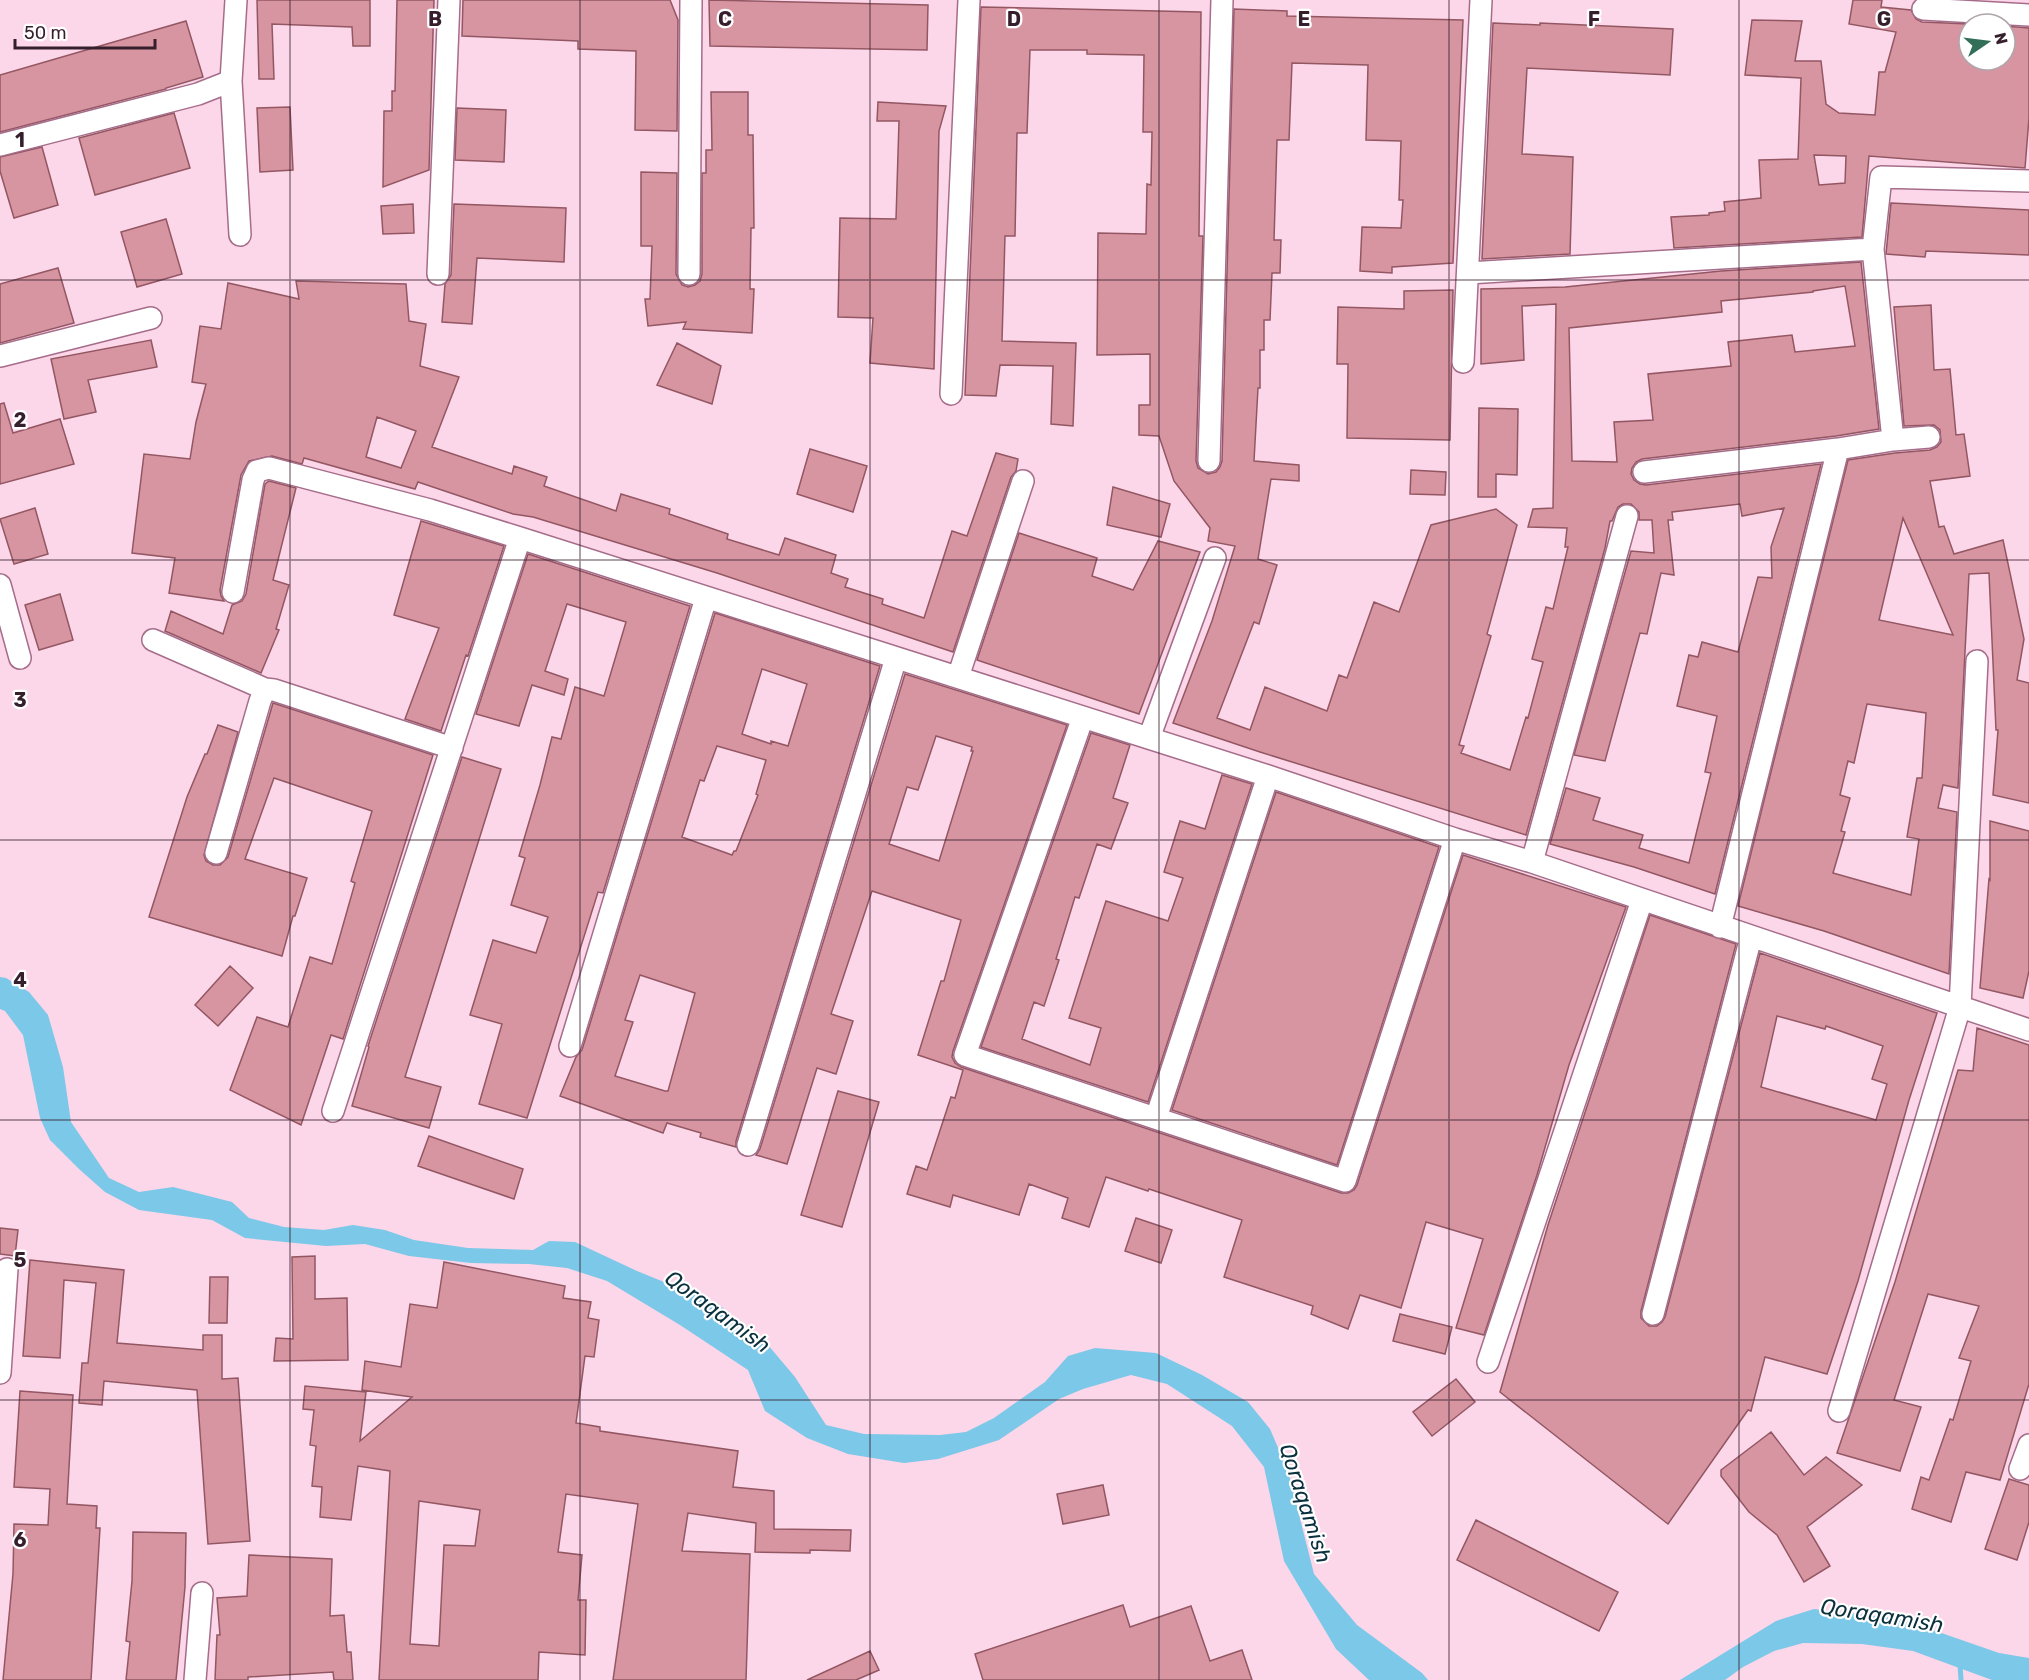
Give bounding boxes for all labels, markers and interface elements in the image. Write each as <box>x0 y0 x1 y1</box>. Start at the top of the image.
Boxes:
text: B <box>428 7 442 31</box>
text: C <box>718 7 732 31</box>
text: D <box>1007 7 1021 31</box>
text: E <box>1298 7 1310 31</box>
text: F <box>1588 7 1600 31</box>
text: G <box>1877 7 1891 31</box>
scale bar <box>15 12 154 50</box>
north arrow <box>1957 12 2017 72</box>
text: 50 m <box>24 22 67 44</box>
text: N <box>1990 31 2012 46</box>
text: 1 <box>15 128 25 152</box>
text: 2 <box>14 408 27 432</box>
text: 3 <box>13 688 27 712</box>
text: 4 <box>13 968 27 992</box>
text: 5 <box>14 1248 27 1272</box>
water label: Qoraqamish <box>659 1264 776 1359</box>
water label: Qoraqamish <box>1273 1440 1338 1566</box>
text: 6 <box>13 1528 27 1552</box>
water label: Qoraqamish <box>1818 1592 1945 1639</box>

